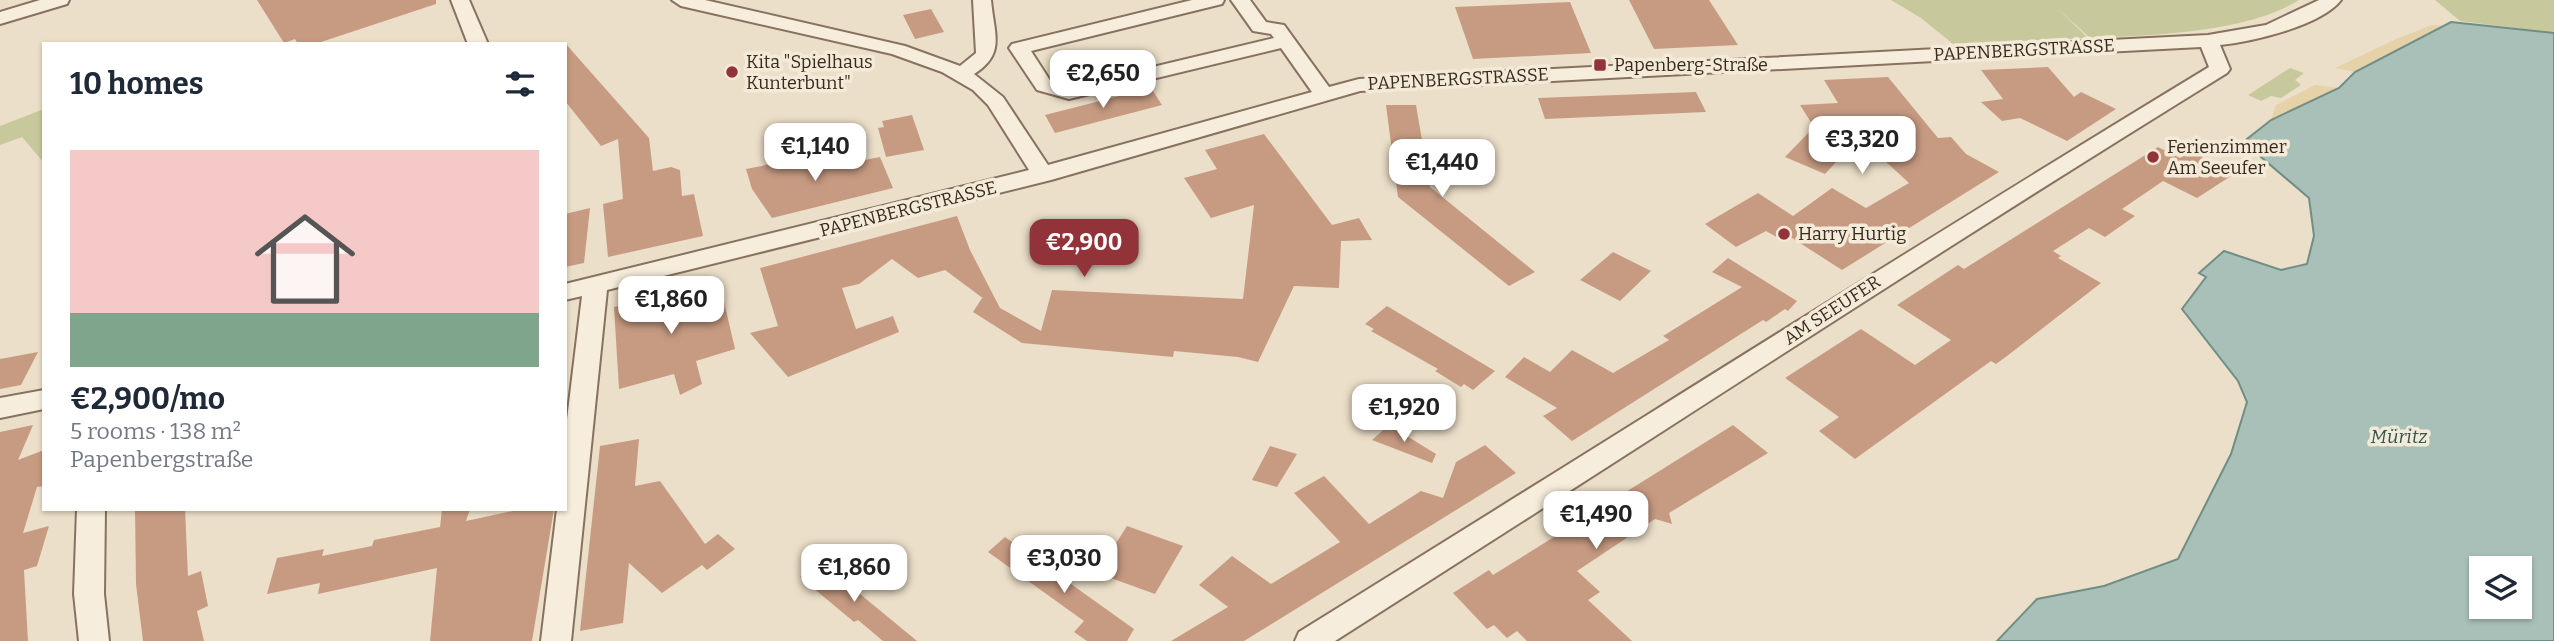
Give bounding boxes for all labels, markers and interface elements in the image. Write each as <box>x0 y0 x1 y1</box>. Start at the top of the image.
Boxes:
street label: PAPENBERGSTRASSE <box>1933 34 2115 66</box>
pin: €2,650 <box>1046 50 1160 110</box>
place label: Kita "Spielhaus Kunterbunt" <box>746 51 873 94</box>
place label: Papenberg-Straße <box>1614 54 1768 76</box>
marker: Papenberg-Straße <box>1592 57 1608 73</box>
text: €2,650 <box>1066 59 1140 87</box>
street label: PAPENBERGSTRASSE <box>1367 63 1549 95</box>
marker: Kita "Spielhaus Kunterbunt" <box>724 64 740 80</box>
icon: filters <box>501 65 539 103</box>
text: 10 homes <box>70 66 204 102</box>
pin: €3,320 <box>1805 116 1919 176</box>
pin: €1,140 <box>758 124 872 183</box>
text: €3,320 <box>1825 125 1899 153</box>
text: €1,140 <box>780 132 850 160</box>
place label: Ferienzimmer Am Seeufer <box>2167 136 2287 179</box>
pin: €1,440 <box>1385 140 1499 199</box>
text: €1,440 <box>1405 148 1479 176</box>
marker: Ferienzimmer Am Seeufer <box>2145 149 2161 165</box>
street label: PAPENBERGSTRASSE <box>817 176 999 242</box>
icon: home <box>242 196 368 322</box>
pin: €2,900 <box>1027 219 1141 279</box>
place label: Harry Hurtig <box>1798 223 1906 245</box>
marker: Harry Hurtig <box>1776 226 1792 242</box>
text: €2,900 <box>1046 228 1122 256</box>
street label: AM SEEUFER <box>1780 271 1885 349</box>
pin: €1,860 <box>614 276 728 336</box>
text: €1,860 <box>634 285 708 313</box>
text: €2,900/mo <box>70 381 225 417</box>
pin: €1,920 <box>1347 384 1461 444</box>
text: €1,920 <box>1368 393 1440 421</box>
text: 5 rooms · 138 m² <box>70 417 241 445</box>
water label: Müritz <box>2371 425 2428 448</box>
text: Papenbergstraße <box>70 445 253 473</box>
pin: €1,490 <box>1539 491 1653 551</box>
text: €1,490 <box>1559 500 1633 528</box>
pin: €3,030 <box>1007 536 1121 595</box>
pin: €1,860 <box>797 544 911 604</box>
text: €3,030 <box>1026 544 1102 572</box>
text: €1,860 <box>817 553 891 581</box>
map controls <box>2469 556 2532 619</box>
button: layers <box>2469 556 2532 619</box>

